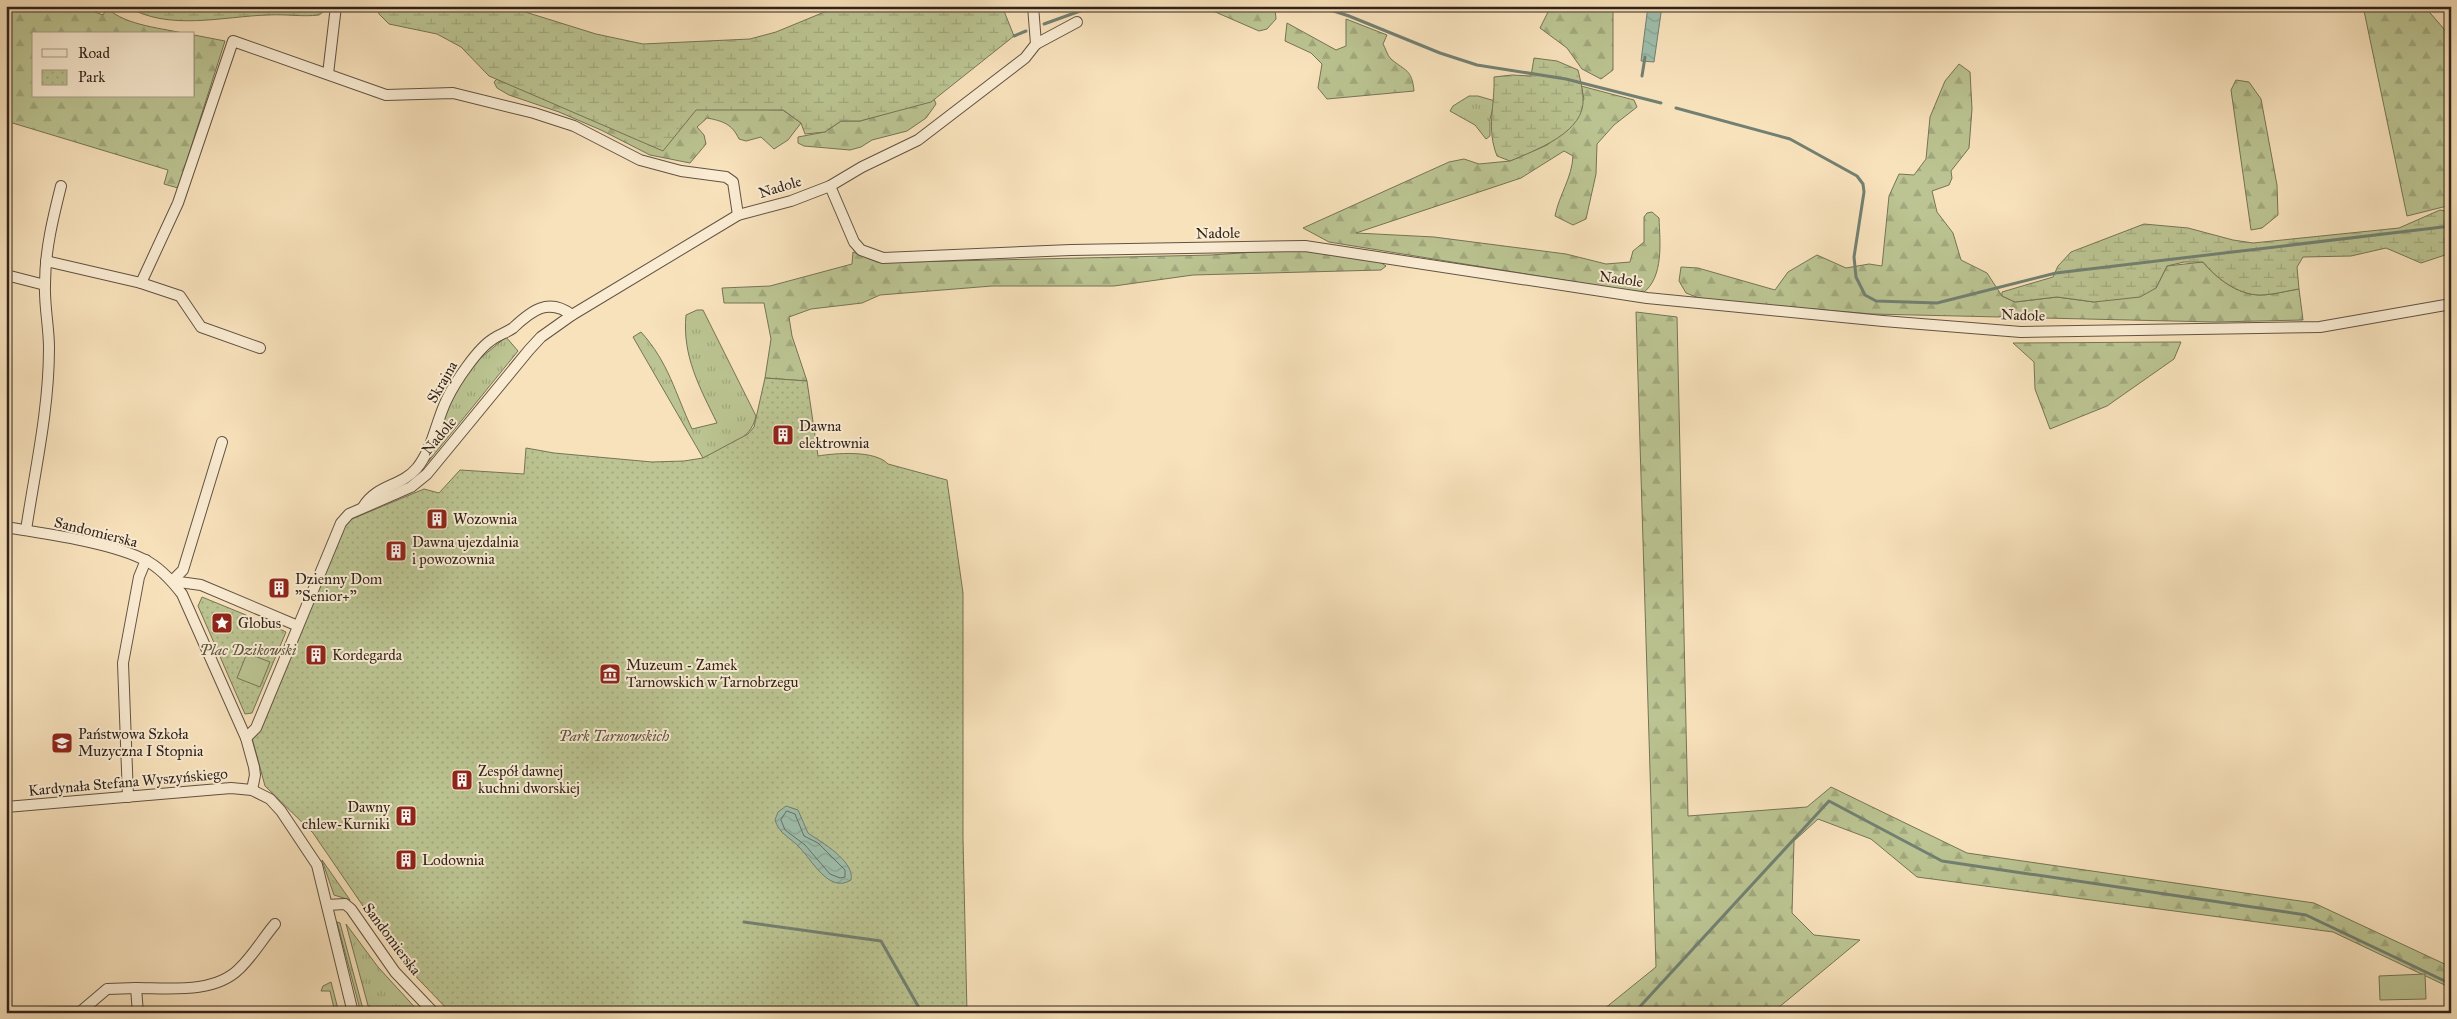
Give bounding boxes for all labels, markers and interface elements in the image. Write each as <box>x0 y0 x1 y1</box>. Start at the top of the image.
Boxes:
legend <box>32 32 195 98</box>
text: Road <box>78 44 110 62</box>
text: Park <box>78 68 105 86</box>
street label: Nadole <box>756 172 804 202</box>
street label: Nadole <box>1196 224 1240 242</box>
street label: Nadole <box>1598 267 1644 291</box>
street label: Nadole <box>2001 305 2045 325</box>
street label: Skrajna <box>423 357 462 406</box>
street label: Nadole <box>418 413 460 459</box>
place label: Dawna elektrownia <box>799 417 870 452</box>
building icon: Dawna elektrownia <box>771 423 795 447</box>
building icon: Wozownia <box>425 507 449 531</box>
place label: Wozownia <box>453 510 518 528</box>
street label: Sandomierska <box>52 513 140 551</box>
place label: Dawna ujezdalnia i powozownia <box>412 533 520 568</box>
building icon: Dawna ujezdalnia i powozownia <box>384 539 408 563</box>
place label: Dzienny Dom "Senior+" <box>295 570 383 605</box>
building icon: Dzienny Dom "Senior+" <box>267 576 291 600</box>
place icon: Globus <box>210 611 234 635</box>
place label: Globus <box>238 614 281 632</box>
park label: Plac Dzikowski <box>200 641 297 659</box>
building icon: Kordegarda <box>304 643 328 667</box>
place label: Kordegarda <box>332 646 403 664</box>
place label: Muzeum - Zamek Tarnowskich w Tarnobrzegu <box>626 656 799 691</box>
museum icon: Muzeum - Zamek Tarnowskich w Tarnobrzegu <box>598 662 622 686</box>
place label: Państwowa Szkoła Muzyczna I Stopnia <box>78 725 204 760</box>
park label: Park Tarnowskich <box>559 727 670 745</box>
school or university icon: Państwowa Szkoła Muzyczna I Stopnia <box>50 731 74 755</box>
place label: Zespół dawnej kuchni dworskiej <box>478 762 580 797</box>
street label: Kardynała Stefana Wyszyńskiego <box>27 764 229 800</box>
building icon: Zespół dawnej kuchni dworskiej <box>450 768 474 792</box>
place label: Dawny chlew-Kurniki <box>302 798 391 833</box>
building icon: Dawny chlew-Kurniki <box>394 804 418 828</box>
building icon: Lodownia <box>394 848 418 872</box>
place label: Lodownia <box>422 851 485 869</box>
street label: Sandomierska <box>359 899 425 979</box>

